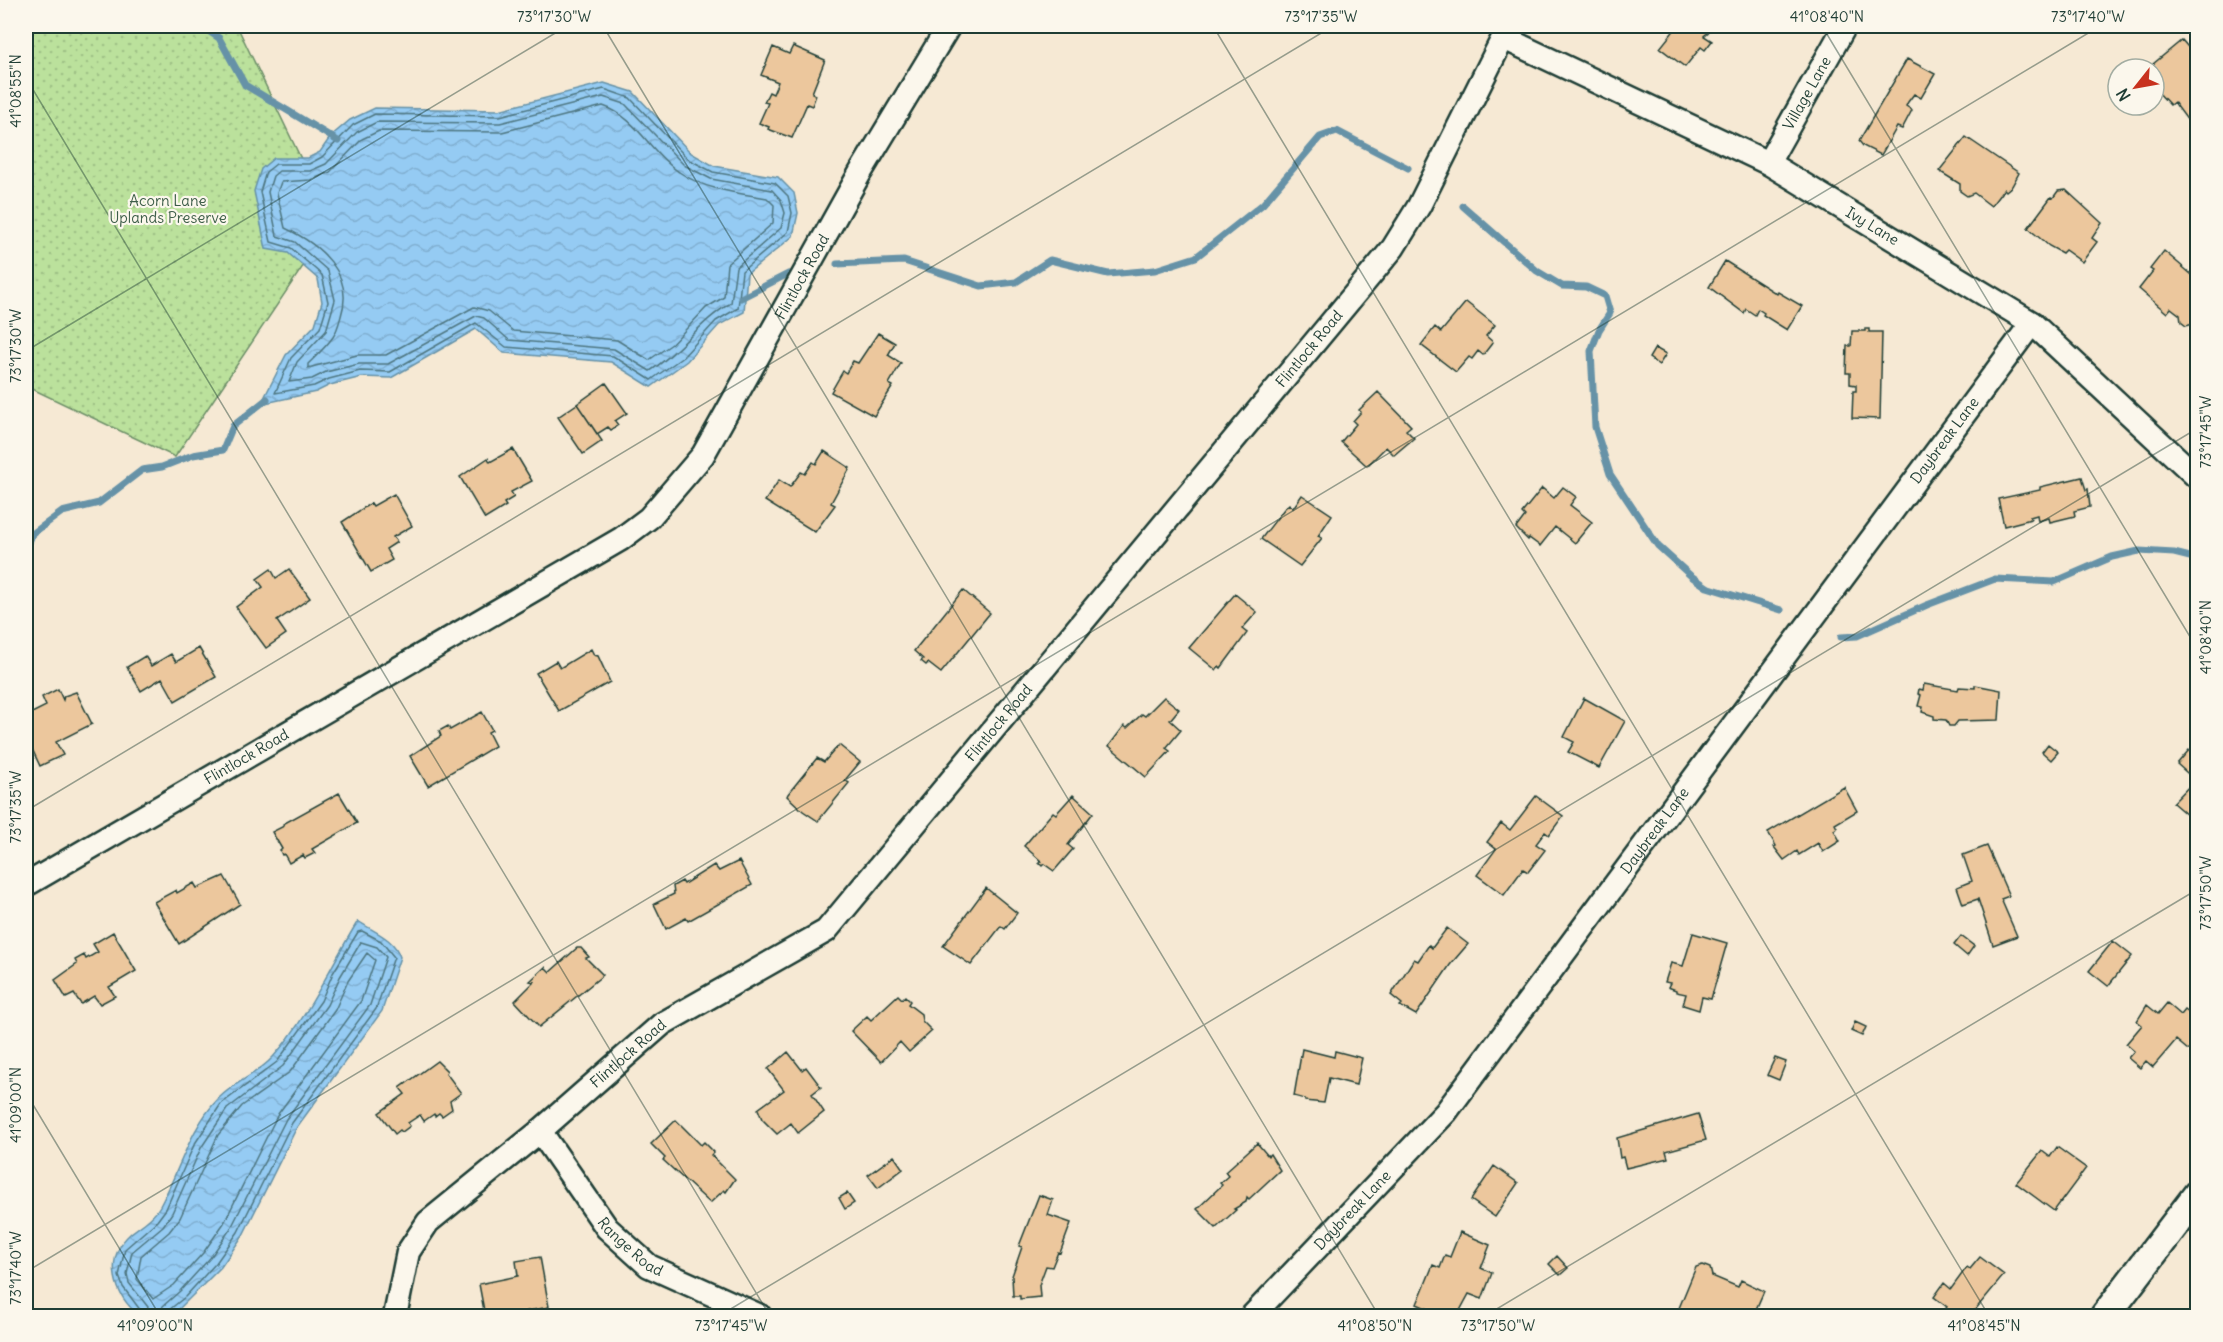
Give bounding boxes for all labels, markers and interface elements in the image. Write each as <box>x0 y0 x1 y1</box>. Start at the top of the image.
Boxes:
text: 73°17'30"W <box>517 7 591 26</box>
text: 73°17'35"W <box>1285 7 1358 26</box>
text: 41°08'40"N <box>1790 7 1864 26</box>
text: 73°17'40"W <box>2051 7 2125 26</box>
street label: Village Lane <box>1779 53 1835 133</box>
text: 41°08'55"N <box>6 54 25 128</box>
north arrow <box>2106 57 2166 117</box>
text: N <box>2112 85 2135 105</box>
park label: Acorn Lane Uplands Preserve <box>109 191 227 227</box>
street label: Ivy Lane <box>1842 202 1903 249</box>
street label: Flintlock Road <box>770 231 833 323</box>
street label: Flintlock Road <box>1271 306 1347 391</box>
text: 73°17'30"W <box>6 309 25 383</box>
street label: Daybreak Lane <box>1906 393 1983 487</box>
text: 73°17'45"W <box>2196 395 2215 468</box>
text: 41°08'40"N <box>2196 600 2215 674</box>
street label: Flintlock Road <box>961 680 1036 765</box>
street label: Flintlock Road <box>200 724 292 788</box>
text: 73°17'35"W <box>6 770 25 843</box>
street label: Daybreak Lane <box>1616 783 1693 877</box>
text: 73°17'50"W <box>2196 855 2215 930</box>
street label: Flintlock Road <box>586 1015 670 1092</box>
text: 41°09'00"N <box>6 1067 25 1143</box>
street label: Daybreak Lane <box>1310 1166 1395 1254</box>
street label: Range Road <box>593 1213 666 1280</box>
text: 73°17'40"W <box>6 1231 25 1305</box>
text: 41°09'00"N <box>117 1316 193 1335</box>
text: 73°17'45"W <box>695 1316 768 1335</box>
text: 41°08'50"N <box>1338 1316 1412 1335</box>
text: 73°17'50"W <box>1461 1316 1536 1335</box>
text: 41°08'45"N <box>1947 1316 2021 1335</box>

